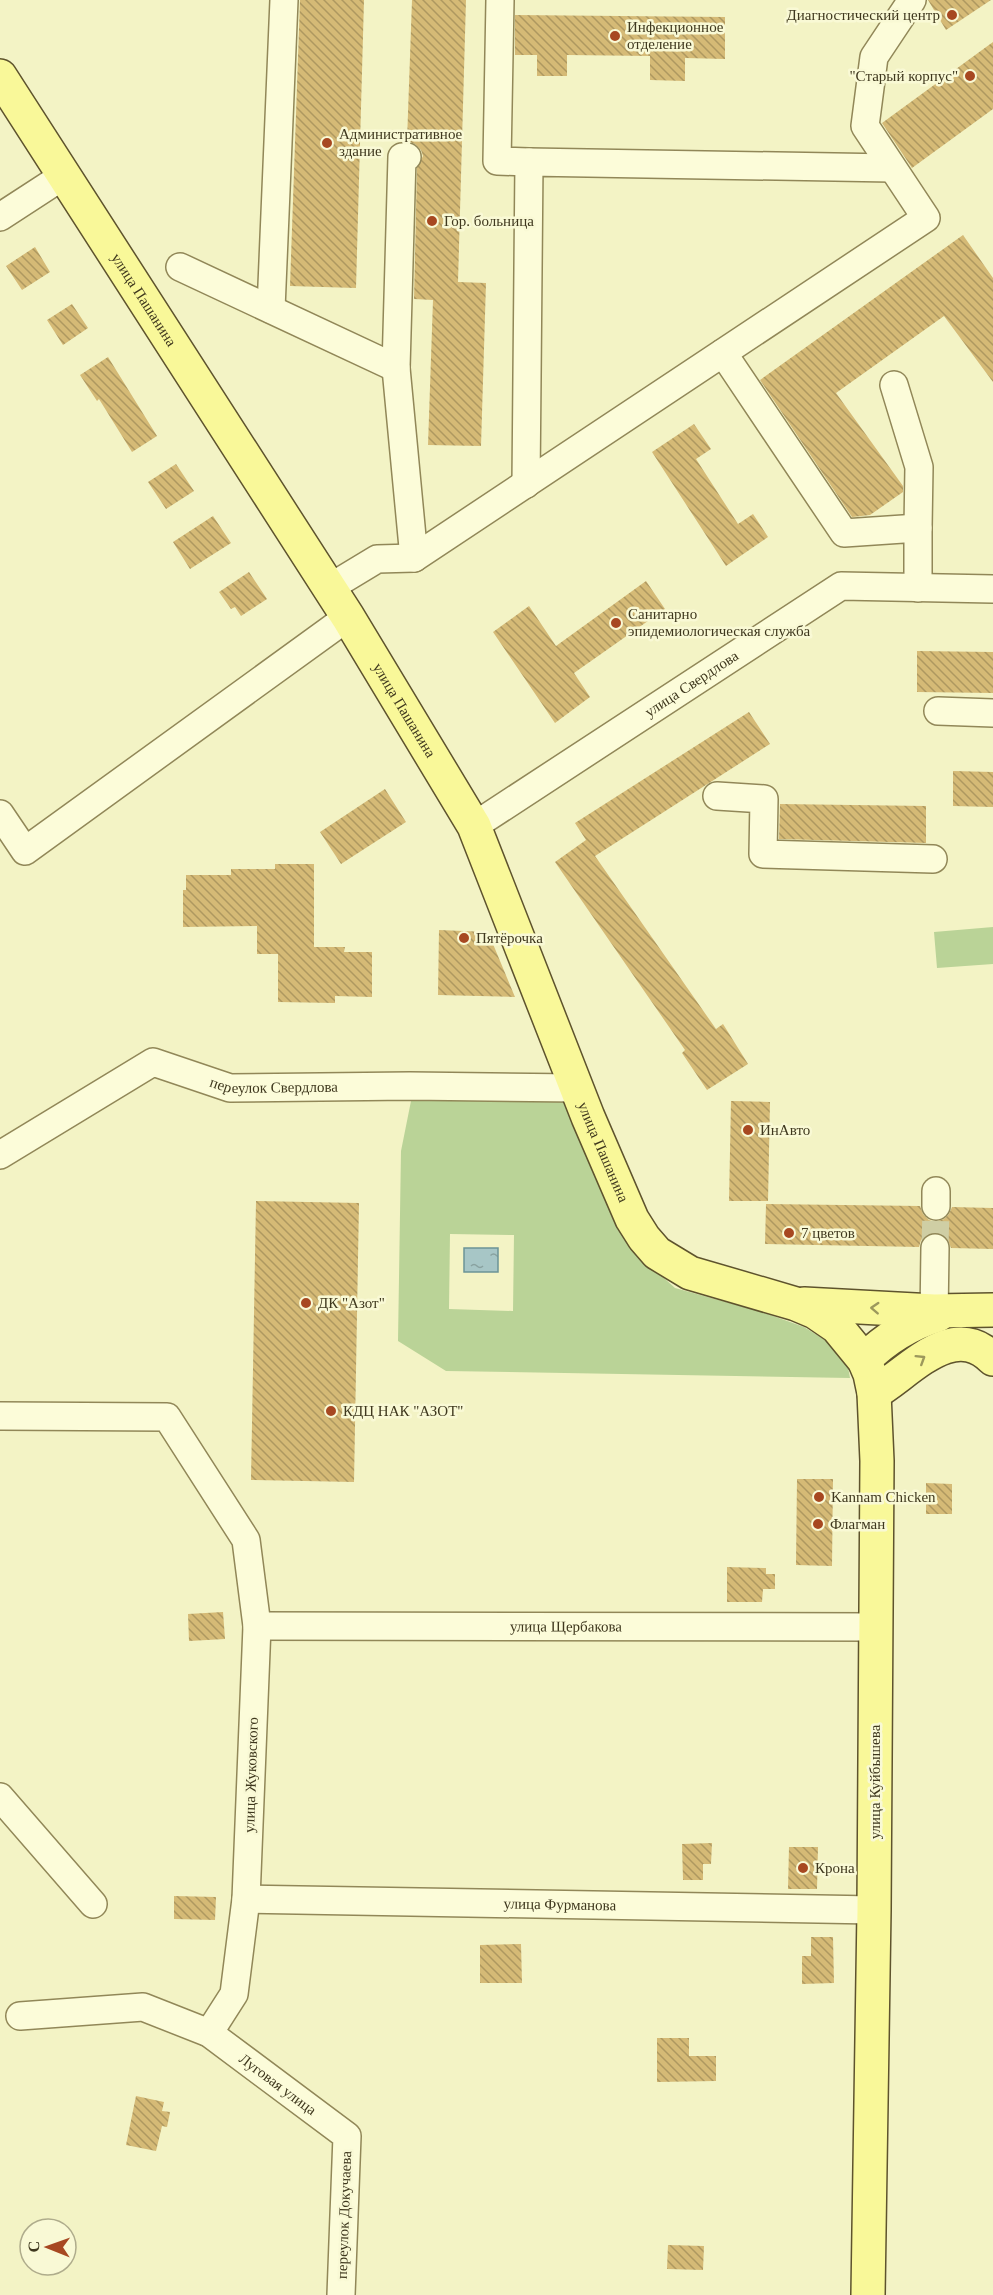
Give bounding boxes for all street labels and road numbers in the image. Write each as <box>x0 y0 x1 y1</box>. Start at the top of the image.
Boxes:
street label: улица Пашанина <box>108 250 180 349</box>
street label: улица Свердлова <box>642 647 741 720</box>
street label: улица Пашанина <box>370 660 439 761</box>
street label: переулок Свердлова <box>208 1074 338 1096</box>
street label: улица Пашанина <box>575 1100 632 1205</box>
street label: улица Щербакова <box>510 1618 622 1635</box>
street label: улица Жуковского <box>241 1717 261 1833</box>
street label: улица Куйбышева <box>867 1724 883 1839</box>
street label: улица Фурманова <box>504 1896 617 1913</box>
street label: Луговая улица <box>236 2050 320 2118</box>
street label: переулок Докучаева <box>334 2150 354 2279</box>

